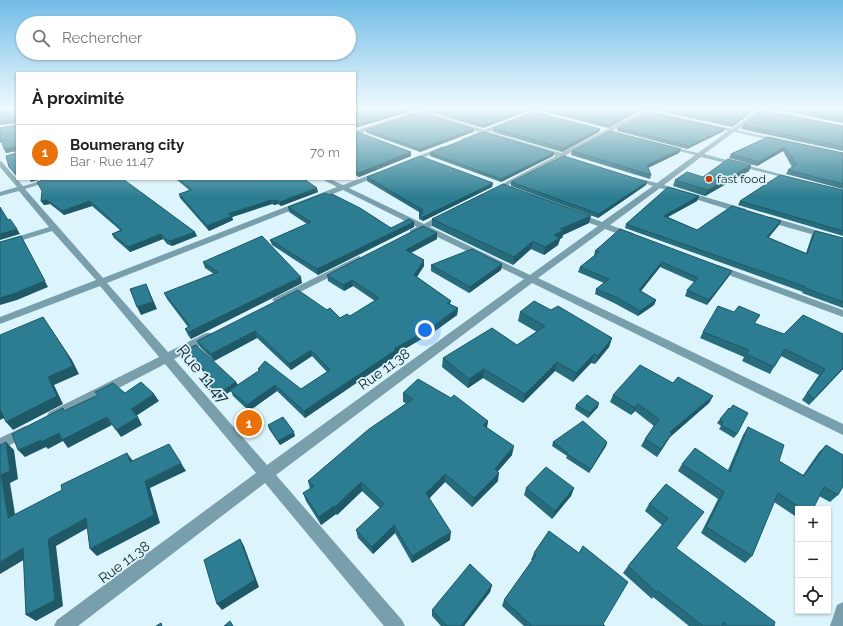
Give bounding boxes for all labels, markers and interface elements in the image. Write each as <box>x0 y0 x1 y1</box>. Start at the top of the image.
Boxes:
search box <box>16 16 356 60</box>
icon: search <box>30 27 52 49</box>
text: Rechercher <box>62 29 142 47</box>
text: À proximité <box>32 88 124 108</box>
text: Boumerang city <box>70 136 184 154</box>
text: 1 <box>42 145 48 160</box>
text: 70 m <box>310 145 340 160</box>
text: Bar · Rue 11.47 <box>70 154 154 169</box>
place label: fast food <box>717 172 766 186</box>
marker: fast food <box>704 174 714 184</box>
your location <box>415 320 435 340</box>
street label: Rue 11.47 <box>172 340 234 408</box>
street label: Rue 11.38 <box>355 345 413 393</box>
pin: 1 <box>236 408 262 438</box>
map controls <box>795 506 831 614</box>
button: + <box>795 506 831 542</box>
street label: Rue 11.38 <box>95 538 153 586</box>
button: − <box>795 542 831 578</box>
button: locate <box>795 578 831 614</box>

